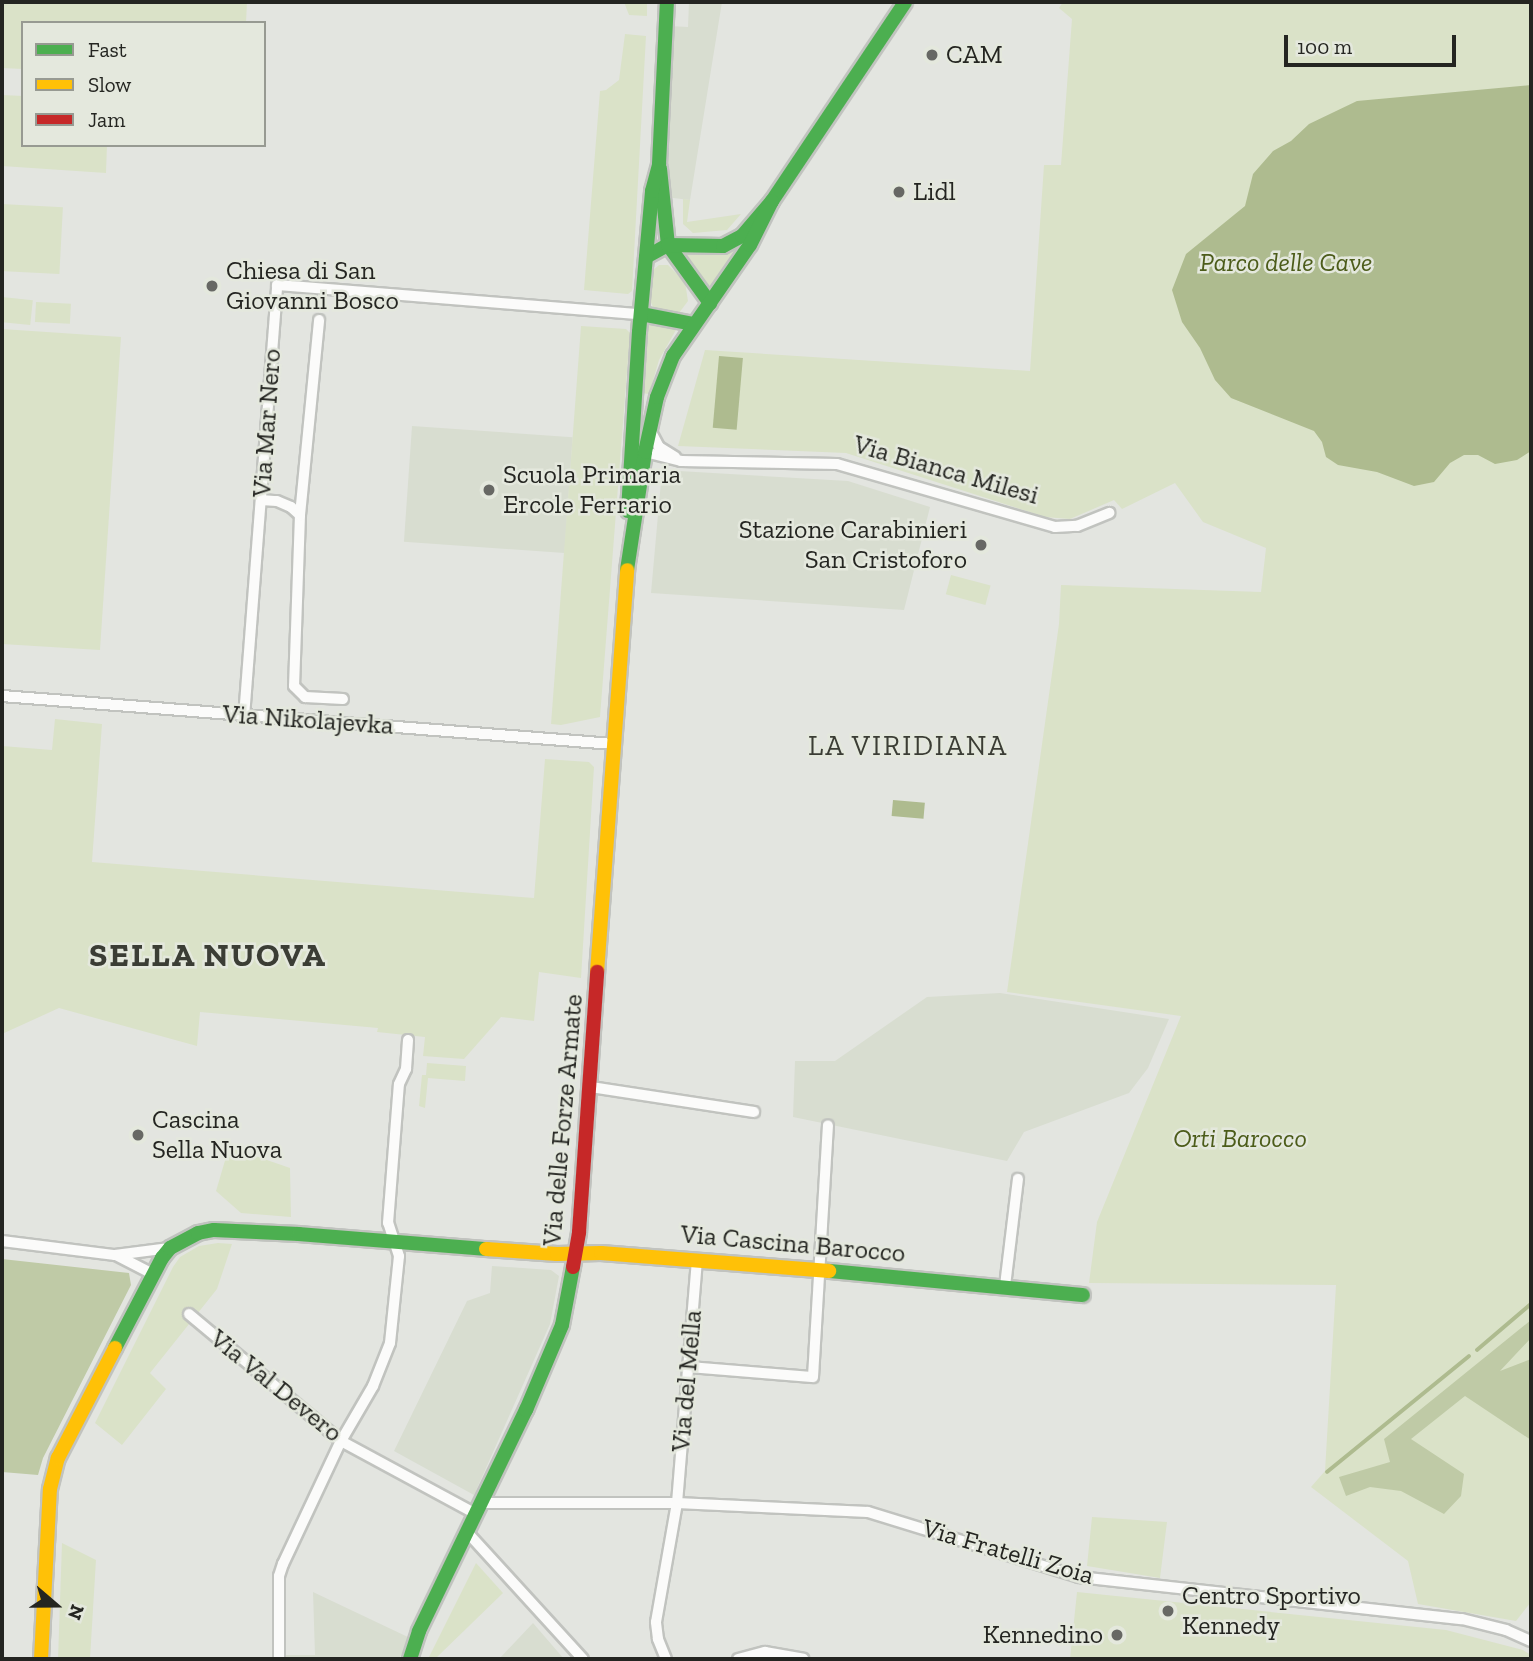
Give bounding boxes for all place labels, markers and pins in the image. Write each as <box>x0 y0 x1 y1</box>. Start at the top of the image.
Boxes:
place label: CAM <box>946 39 1003 71</box>
marker: CAM <box>924 47 940 63</box>
place label: Lidl <box>913 176 956 208</box>
marker: Lidl <box>891 184 907 200</box>
place label: Chiesa di San Giovanni Bosco <box>226 255 399 316</box>
marker: Chiesa di San Giovanni Bosco <box>204 278 220 294</box>
place label: Scuola Primaria Ercole Ferrario <box>503 459 681 520</box>
marker: Scuola Primaria Ercole Ferrario <box>481 482 497 498</box>
place label: Stazione Carabinieri San Cristoforo <box>739 514 967 576</box>
marker: Stazione Carabinieri San Cristoforo <box>973 537 989 553</box>
place label: Cascina Sella Nuova <box>152 1104 282 1166</box>
marker: Cascina Sella Nuova <box>130 1127 146 1143</box>
place label: Centro Sportivo Kennedy <box>1182 1580 1361 1642</box>
marker: Centro Sportivo Kennedy <box>1160 1603 1176 1619</box>
place label: Kennedino <box>983 1619 1103 1651</box>
marker: Kennedino <box>1109 1627 1125 1643</box>

